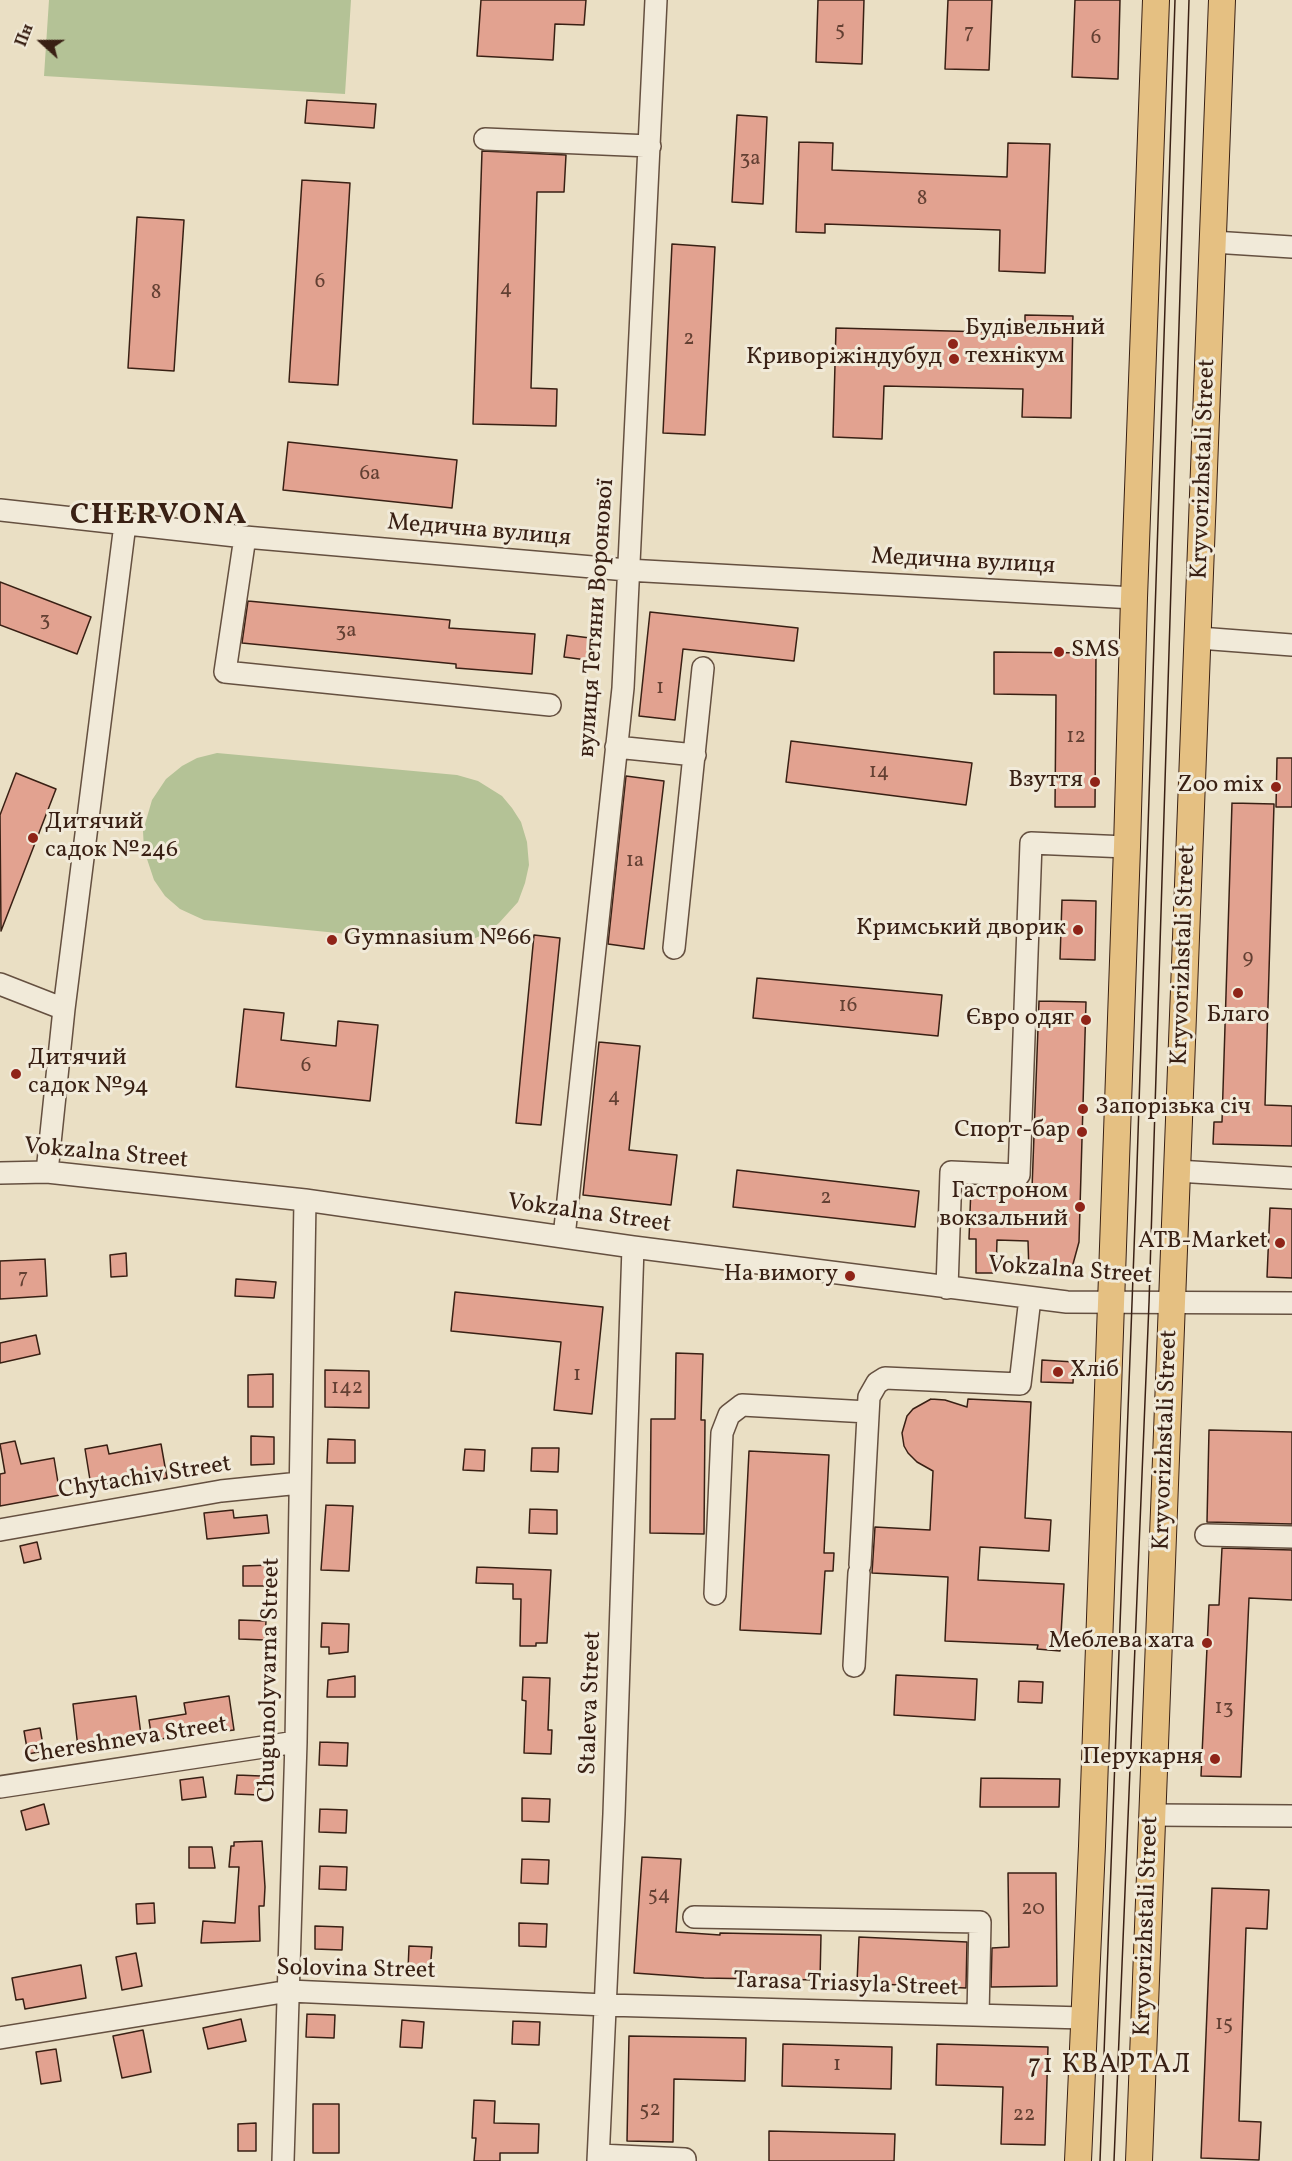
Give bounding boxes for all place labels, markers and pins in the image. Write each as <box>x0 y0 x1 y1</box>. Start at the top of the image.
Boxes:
place label: Будівельний технікум <box>965 316 1105 372</box>
marker: Будівельний технікум <box>946 337 960 351</box>
place label: Криворіжіндубуд <box>746 345 942 373</box>
marker: Криворіжіндубуд <box>947 352 961 366</box>
place label: SMS <box>1071 638 1120 666</box>
marker: SMS <box>1052 645 1066 659</box>
place label: Взуття <box>1008 768 1083 796</box>
place label: Zoo mix <box>1178 773 1264 801</box>
marker: Взуття <box>1088 775 1102 789</box>
marker: Zoo mix <box>1269 780 1283 794</box>
place label: Дитячий садок №246 <box>45 810 178 866</box>
marker: Дитячий садок №246 <box>26 831 40 845</box>
place label: Кримський дворик <box>856 916 1066 944</box>
marker: Кримський дворик <box>1071 923 1085 937</box>
place label: Gymnasium №66 <box>344 926 531 954</box>
marker: Gymnasium №66 <box>325 933 339 947</box>
marker: Благо <box>1231 986 1245 1000</box>
place label: Благо <box>1207 1003 1269 1031</box>
place label: Євро одяг <box>966 1006 1074 1034</box>
marker: Євро одяг <box>1079 1013 1093 1027</box>
place label: Дитячий садок №94 <box>28 1046 149 1102</box>
marker: Дитячий садок №94 <box>9 1067 23 1081</box>
place label: Запорізька січ <box>1095 1095 1251 1123</box>
marker: Запорізька січ <box>1076 1102 1090 1116</box>
place label: Спорт-бар <box>954 1118 1070 1146</box>
marker: Спорт-бар <box>1075 1125 1089 1139</box>
place label: Гастроном вокзальний <box>939 1179 1068 1235</box>
marker: Гастроном вокзальний <box>1073 1200 1087 1214</box>
place label: ATB-Market <box>1138 1229 1268 1257</box>
marker: ATB-Market <box>1273 1236 1287 1250</box>
place label: На вимогу <box>724 1262 838 1290</box>
marker: На вимогу <box>843 1269 857 1283</box>
place label: Хліб <box>1070 1358 1119 1386</box>
marker: Хліб <box>1051 1365 1065 1379</box>
place label: Меблева хата <box>1048 1629 1195 1657</box>
marker: Меблева хата <box>1200 1636 1214 1650</box>
place label: Перукарня <box>1082 1745 1203 1773</box>
marker: Перукарня <box>1208 1752 1222 1766</box>

